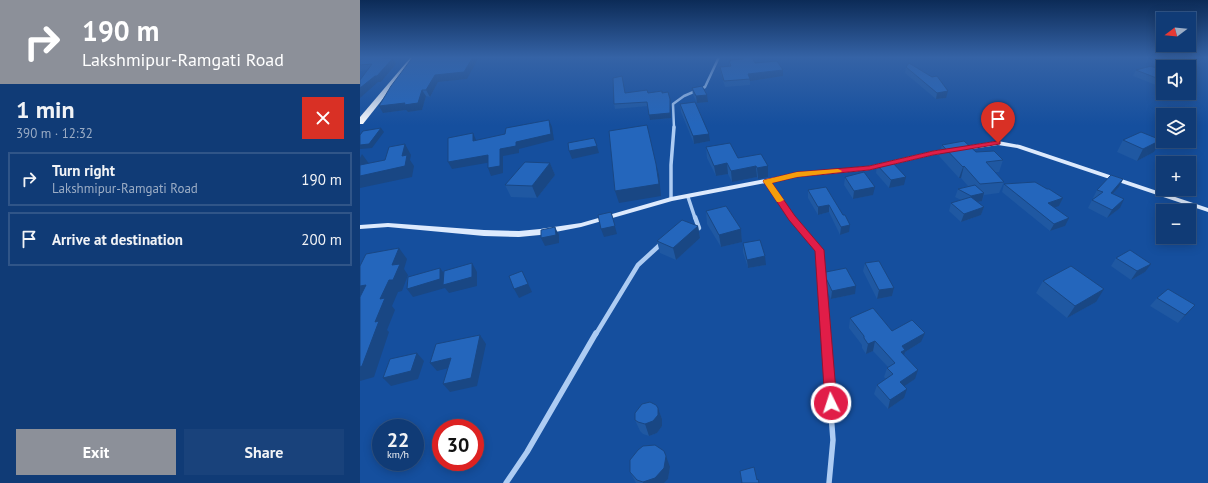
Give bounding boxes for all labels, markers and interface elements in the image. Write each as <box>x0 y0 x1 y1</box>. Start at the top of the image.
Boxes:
text: 190 m <box>82 12 159 49</box>
north arrow <box>1156 12 1196 52</box>
map controls <box>1156 12 1196 244</box>
icon: right <box>16 16 68 68</box>
text: Lakshmipur-Ramgati Road <box>82 48 284 71</box>
button: sound <box>1156 60 1196 100</box>
text: 1 min <box>16 94 75 125</box>
button: close <box>302 97 344 139</box>
pin <box>981 102 1015 143</box>
icon: arrive <box>987 108 1009 130</box>
button: layers <box>1156 108 1196 148</box>
text: 390 m · 12:32 <box>16 125 93 142</box>
button: + <box>1156 156 1196 196</box>
text: Turn right <box>52 161 115 180</box>
icon: right <box>18 168 40 190</box>
text: 190 m <box>301 170 342 189</box>
text: Lakshmipur-Ramgati Road <box>52 180 198 197</box>
button: − <box>1156 204 1196 244</box>
icon: arrive <box>18 228 40 250</box>
text: Arrive at destination <box>52 230 183 249</box>
text: 200 m <box>301 230 342 249</box>
position arrow <box>810 382 852 424</box>
speed limit sign: 30 <box>432 419 484 471</box>
text: 22 <box>387 427 409 453</box>
button: Exit <box>16 429 176 475</box>
button: Share <box>184 429 344 475</box>
text: km/h <box>387 448 409 461</box>

